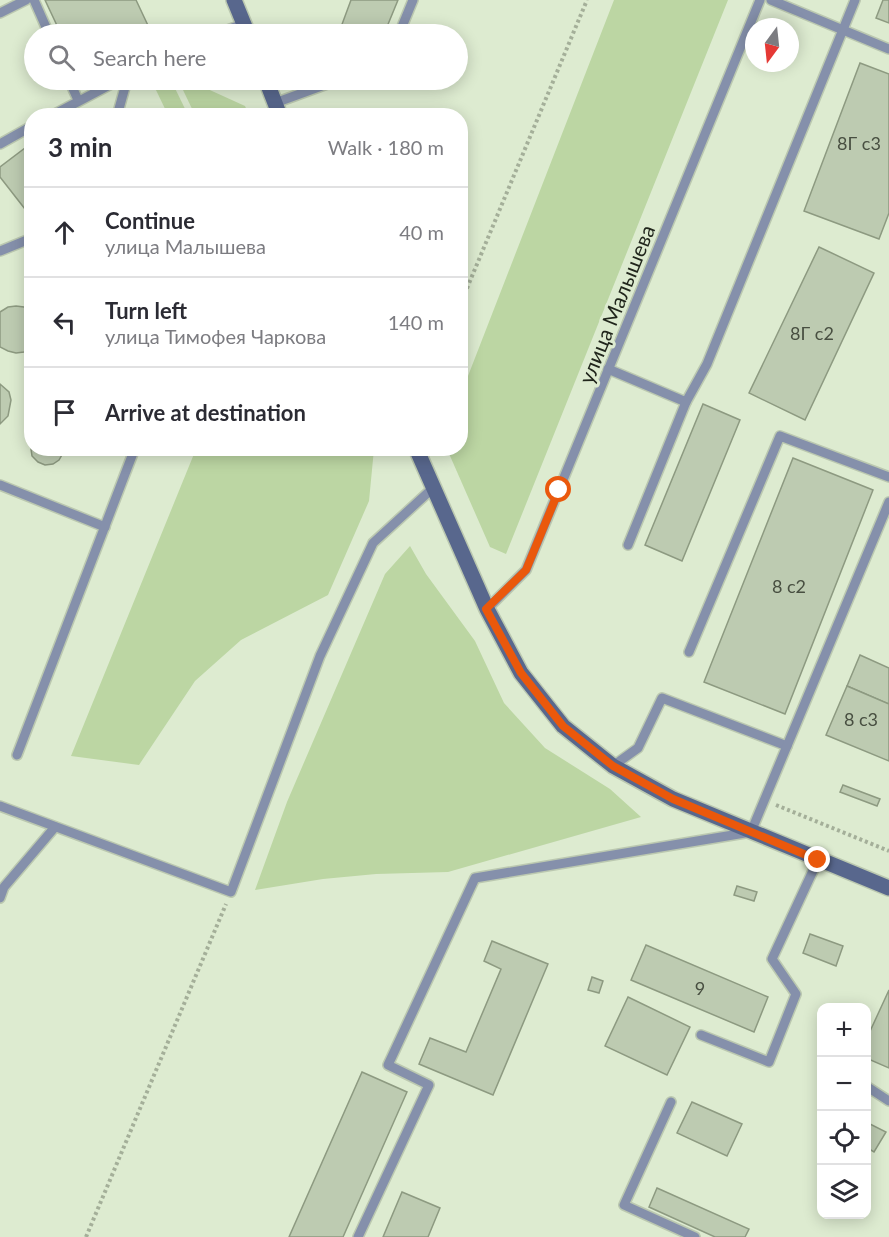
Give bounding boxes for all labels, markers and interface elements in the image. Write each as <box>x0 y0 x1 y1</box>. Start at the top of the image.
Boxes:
north arrow <box>745 18 799 72</box>
search box <box>24 24 468 90</box>
icon: search <box>45 41 78 74</box>
text: Search here <box>93 44 206 71</box>
text: 3 min <box>48 131 112 163</box>
house number: 8Г с3 <box>837 132 881 154</box>
text: Walk · 180 m <box>328 135 444 159</box>
text: Continue <box>105 207 195 234</box>
icon: ahead <box>48 216 81 249</box>
text: 40 m <box>399 220 444 244</box>
street label: улица Малышева <box>573 221 659 387</box>
text: улица Малышева <box>105 234 266 258</box>
text: Turn left <box>105 297 187 324</box>
icon: left <box>48 306 81 339</box>
text: 140 m <box>388 310 444 334</box>
house number: 8Г с2 <box>790 322 834 344</box>
text: улица Тимофея Чаркова <box>105 324 326 348</box>
icon: arrive <box>48 396 81 429</box>
text: Arrive at destination <box>105 399 306 426</box>
route start <box>545 476 571 502</box>
house number: 8 с2 <box>772 575 806 597</box>
house number: 8 с3 <box>844 708 878 730</box>
route end <box>804 846 830 872</box>
house number: 9 <box>695 977 705 999</box>
map controls <box>817 1003 871 1219</box>
button: + <box>817 1003 871 1057</box>
button: − <box>817 1057 871 1111</box>
button: locate <box>817 1111 871 1165</box>
button: layers <box>817 1165 871 1219</box>

